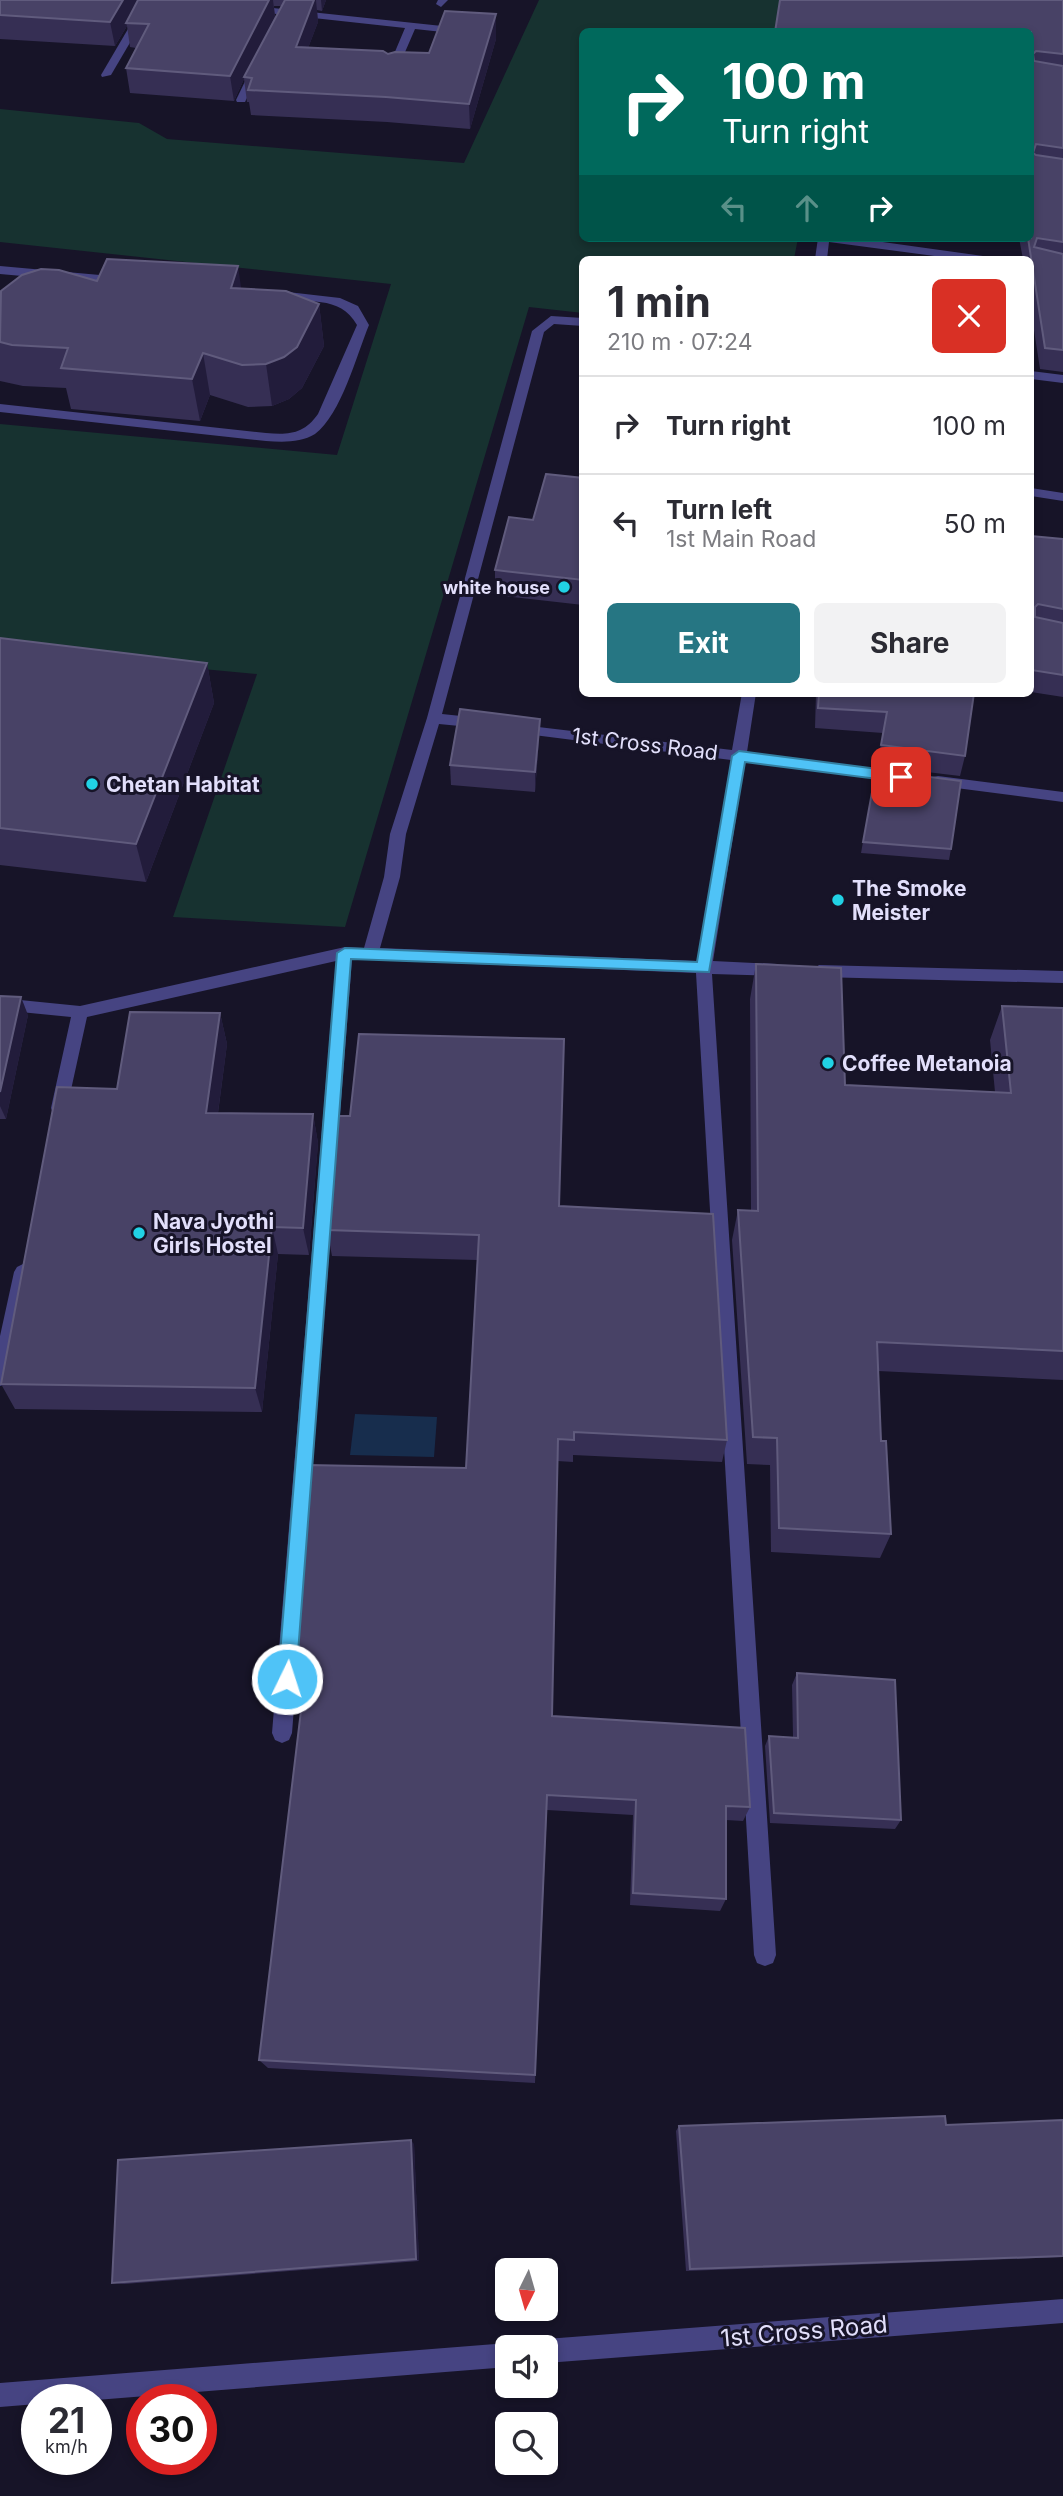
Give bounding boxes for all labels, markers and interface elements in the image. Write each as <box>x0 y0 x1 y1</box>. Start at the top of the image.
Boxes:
text: 100 m <box>722 52 866 111</box>
icon: right <box>607 56 698 147</box>
text: Turn right <box>722 112 869 151</box>
icon: left <box>715 189 753 227</box>
icon: ahead <box>788 189 826 227</box>
icon: right <box>861 189 899 227</box>
text: 1 min <box>607 276 711 327</box>
button: close <box>932 279 1006 353</box>
text: 210 m · 07:24 <box>607 328 753 356</box>
icon: right <box>607 406 645 444</box>
text: Turn right <box>666 410 791 441</box>
text: 100 m <box>933 410 1006 441</box>
text: Turn left <box>666 494 772 525</box>
icon: left <box>607 504 645 542</box>
text: 50 m <box>944 508 1006 539</box>
text: 1st Main Road <box>666 525 816 553</box>
place label: white house <box>443 577 550 598</box>
marker: white house <box>556 579 572 595</box>
button: Exit <box>607 603 800 683</box>
button: Share <box>814 603 1006 683</box>
street label: 1st Cross Road <box>571 723 719 765</box>
pin <box>871 747 931 807</box>
icon: arrive <box>882 758 920 796</box>
place label: Chetan Habitat <box>106 772 260 797</box>
marker: Chetan Habitat <box>84 776 100 792</box>
place label: The Smoke Meister <box>852 876 967 925</box>
marker: The Smoke Meister <box>830 892 846 908</box>
place label: Coffee Metanoia <box>842 1051 1012 1076</box>
marker: Coffee Metanoia <box>820 1055 836 1071</box>
place label: Nava Jyothi Girls Hostel <box>153 1209 274 1258</box>
marker: Nava Jyothi Girls Hostel <box>131 1225 147 1241</box>
position arrow <box>250 1642 324 1716</box>
north arrow <box>495 2258 558 2320</box>
map controls <box>495 2258 558 2475</box>
street label: 1st Cross Road <box>719 2309 889 2353</box>
button: sound <box>495 2335 558 2398</box>
speed limit sign: 30 <box>126 2384 217 2475</box>
text: 21 <box>48 2399 85 2441</box>
button: search <box>495 2412 558 2475</box>
text: km/h <box>45 2436 88 2457</box>

